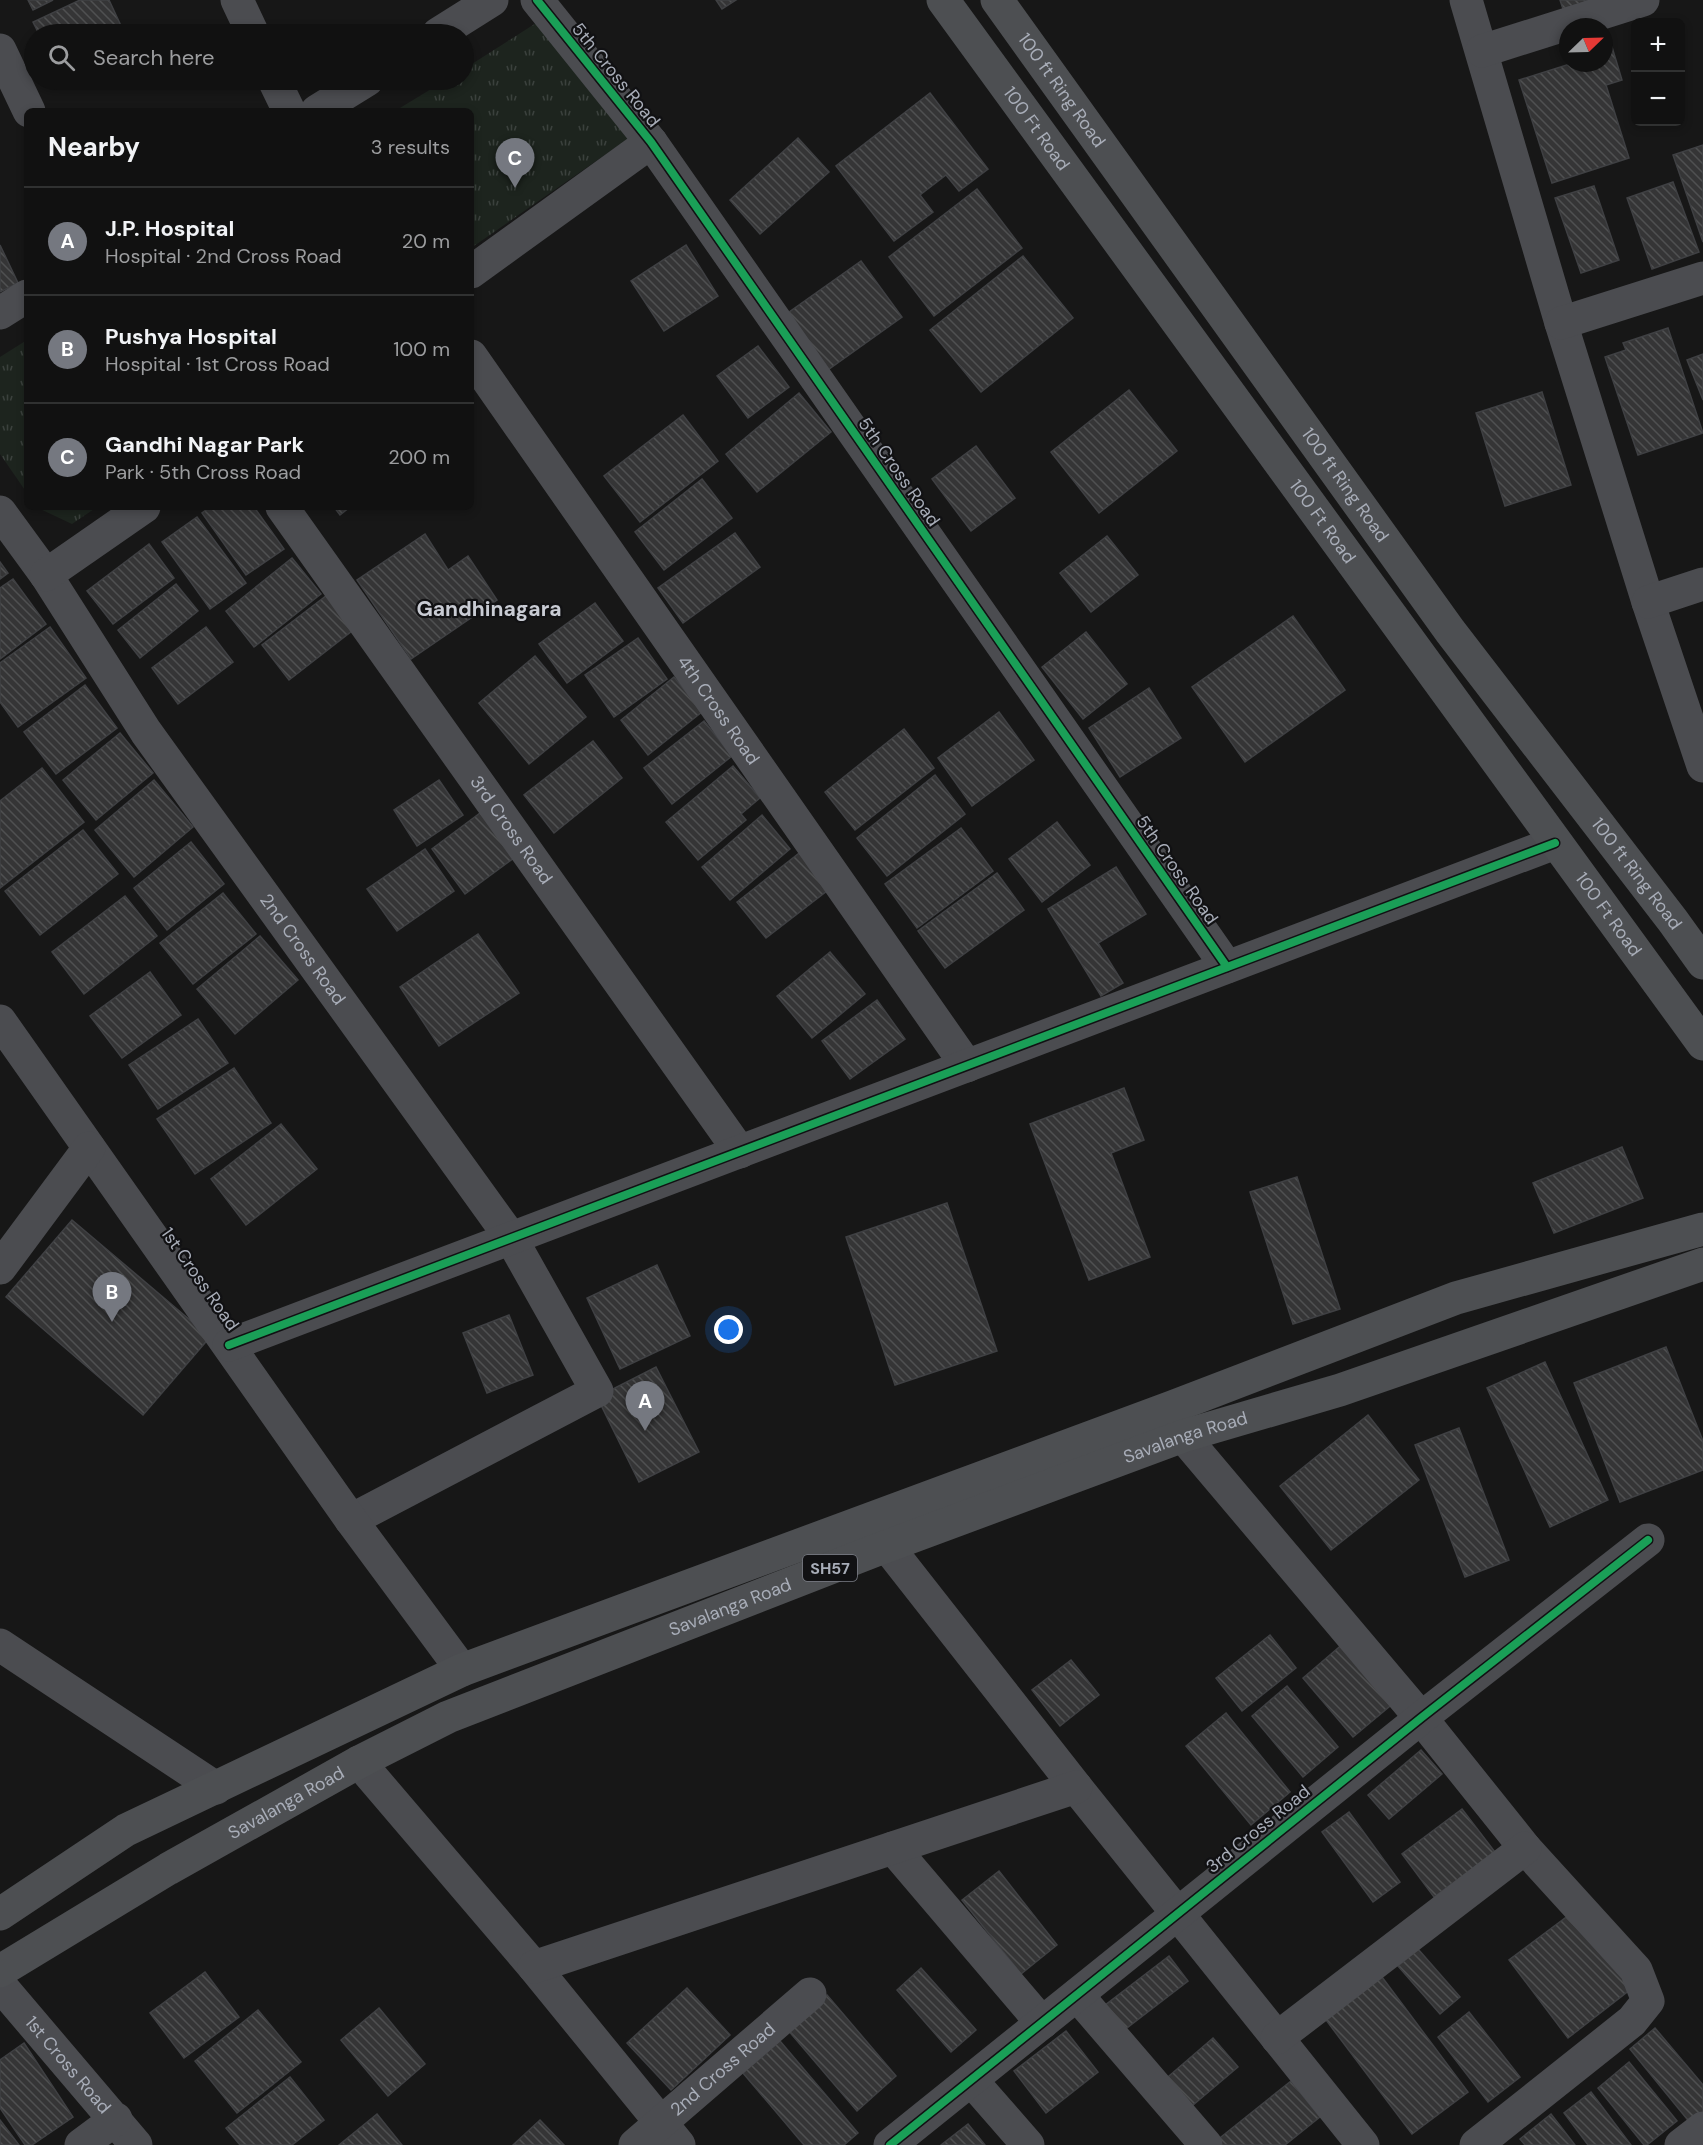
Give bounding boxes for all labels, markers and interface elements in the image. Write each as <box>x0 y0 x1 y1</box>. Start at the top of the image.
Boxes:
street label: 5th Cross Road <box>566 18 666 132</box>
north arrow <box>1559 18 1613 72</box>
map controls <box>1631 18 1685 126</box>
button: + <box>1631 18 1685 72</box>
search box <box>24 24 474 90</box>
street label: 100 ft Ring Road <box>1013 28 1111 152</box>
icon: search <box>45 41 78 74</box>
text: Search here <box>93 43 214 72</box>
button: − <box>1631 72 1685 126</box>
street label: 100 Ft Road <box>998 82 1075 175</box>
text: Nearby <box>48 130 140 164</box>
text: 3 results <box>371 134 450 160</box>
pin: C <box>496 138 534 188</box>
text: J.P. Hospital <box>105 214 234 243</box>
text: A <box>60 228 75 254</box>
text: 20 m <box>402 228 450 254</box>
text: Hospital · 2nd Cross Road <box>105 243 342 269</box>
text: Pushya Hospital <box>105 322 277 351</box>
text: B <box>61 336 74 362</box>
text: 100 m <box>393 336 450 362</box>
text: Hospital · 1st Cross Road <box>105 351 330 377</box>
street label: 5th Cross Road <box>853 413 945 531</box>
street label: 100 ft Ring Road <box>1296 423 1394 547</box>
text: Gandhi Nagar Park <box>105 430 304 459</box>
text: C <box>60 444 75 470</box>
text: 200 m <box>388 444 450 470</box>
text: Park · 5th Cross Road <box>105 459 301 485</box>
street label: 100 Ft Road <box>1284 475 1361 568</box>
district label: Gandhinagara <box>416 595 562 623</box>
street label: 4th Cross Road <box>672 651 765 769</box>
street label: 3rd Cross Road <box>464 771 558 889</box>
street label: 5th Cross Road <box>1131 811 1223 929</box>
street label: 100 ft Ring Road <box>1586 813 1687 934</box>
street label: 100 Ft Road <box>1570 868 1647 961</box>
street label: 2nd Cross Road <box>254 889 351 1010</box>
street label: 1st Cross Road <box>156 1223 244 1335</box>
pin: B <box>92 1272 132 1322</box>
your location <box>714 1315 743 1344</box>
pin: A <box>626 1382 664 1431</box>
street label: Savalanga Road <box>1120 1406 1250 1469</box>
road number: SH57 <box>803 1555 857 1581</box>
street label: Savalanga Road <box>665 1572 795 1642</box>
street label: Savalanga Road <box>224 1761 349 1845</box>
street label: 3rd Cross Road <box>1201 1779 1315 1879</box>
street label: 1st Cross Road <box>20 2011 116 2119</box>
street label: 2nd Cross Road <box>665 2017 780 2121</box>

